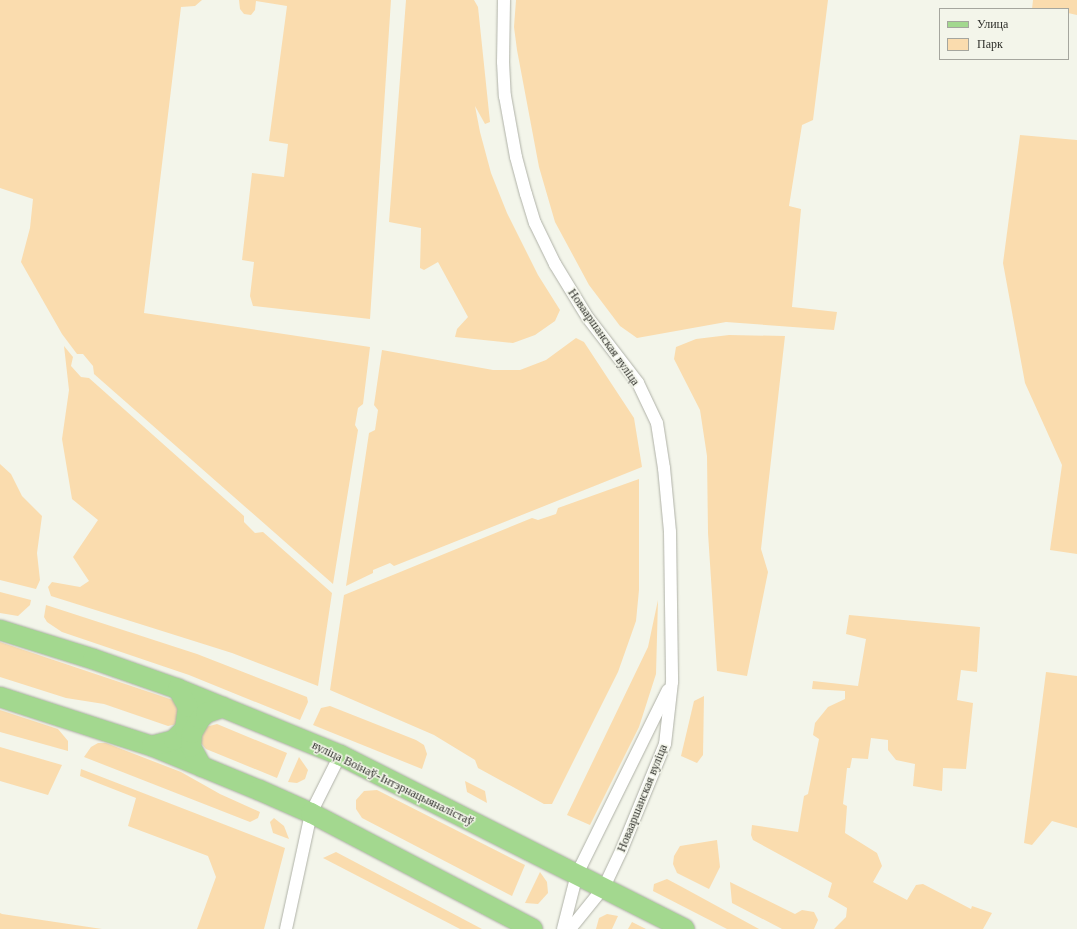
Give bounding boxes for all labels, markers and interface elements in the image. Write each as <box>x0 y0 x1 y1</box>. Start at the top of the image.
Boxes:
legend <box>939 8 1069 60</box>
text: Улица <box>977 16 1008 31</box>
text: Парк <box>977 36 1003 51</box>
street label: Новааршанская вуліца <box>565 286 643 388</box>
street label: вуліца Воінаў-Інтэрнацыяналістаў <box>310 738 476 828</box>
street label: Новааршанская вуліца <box>614 742 670 854</box>

